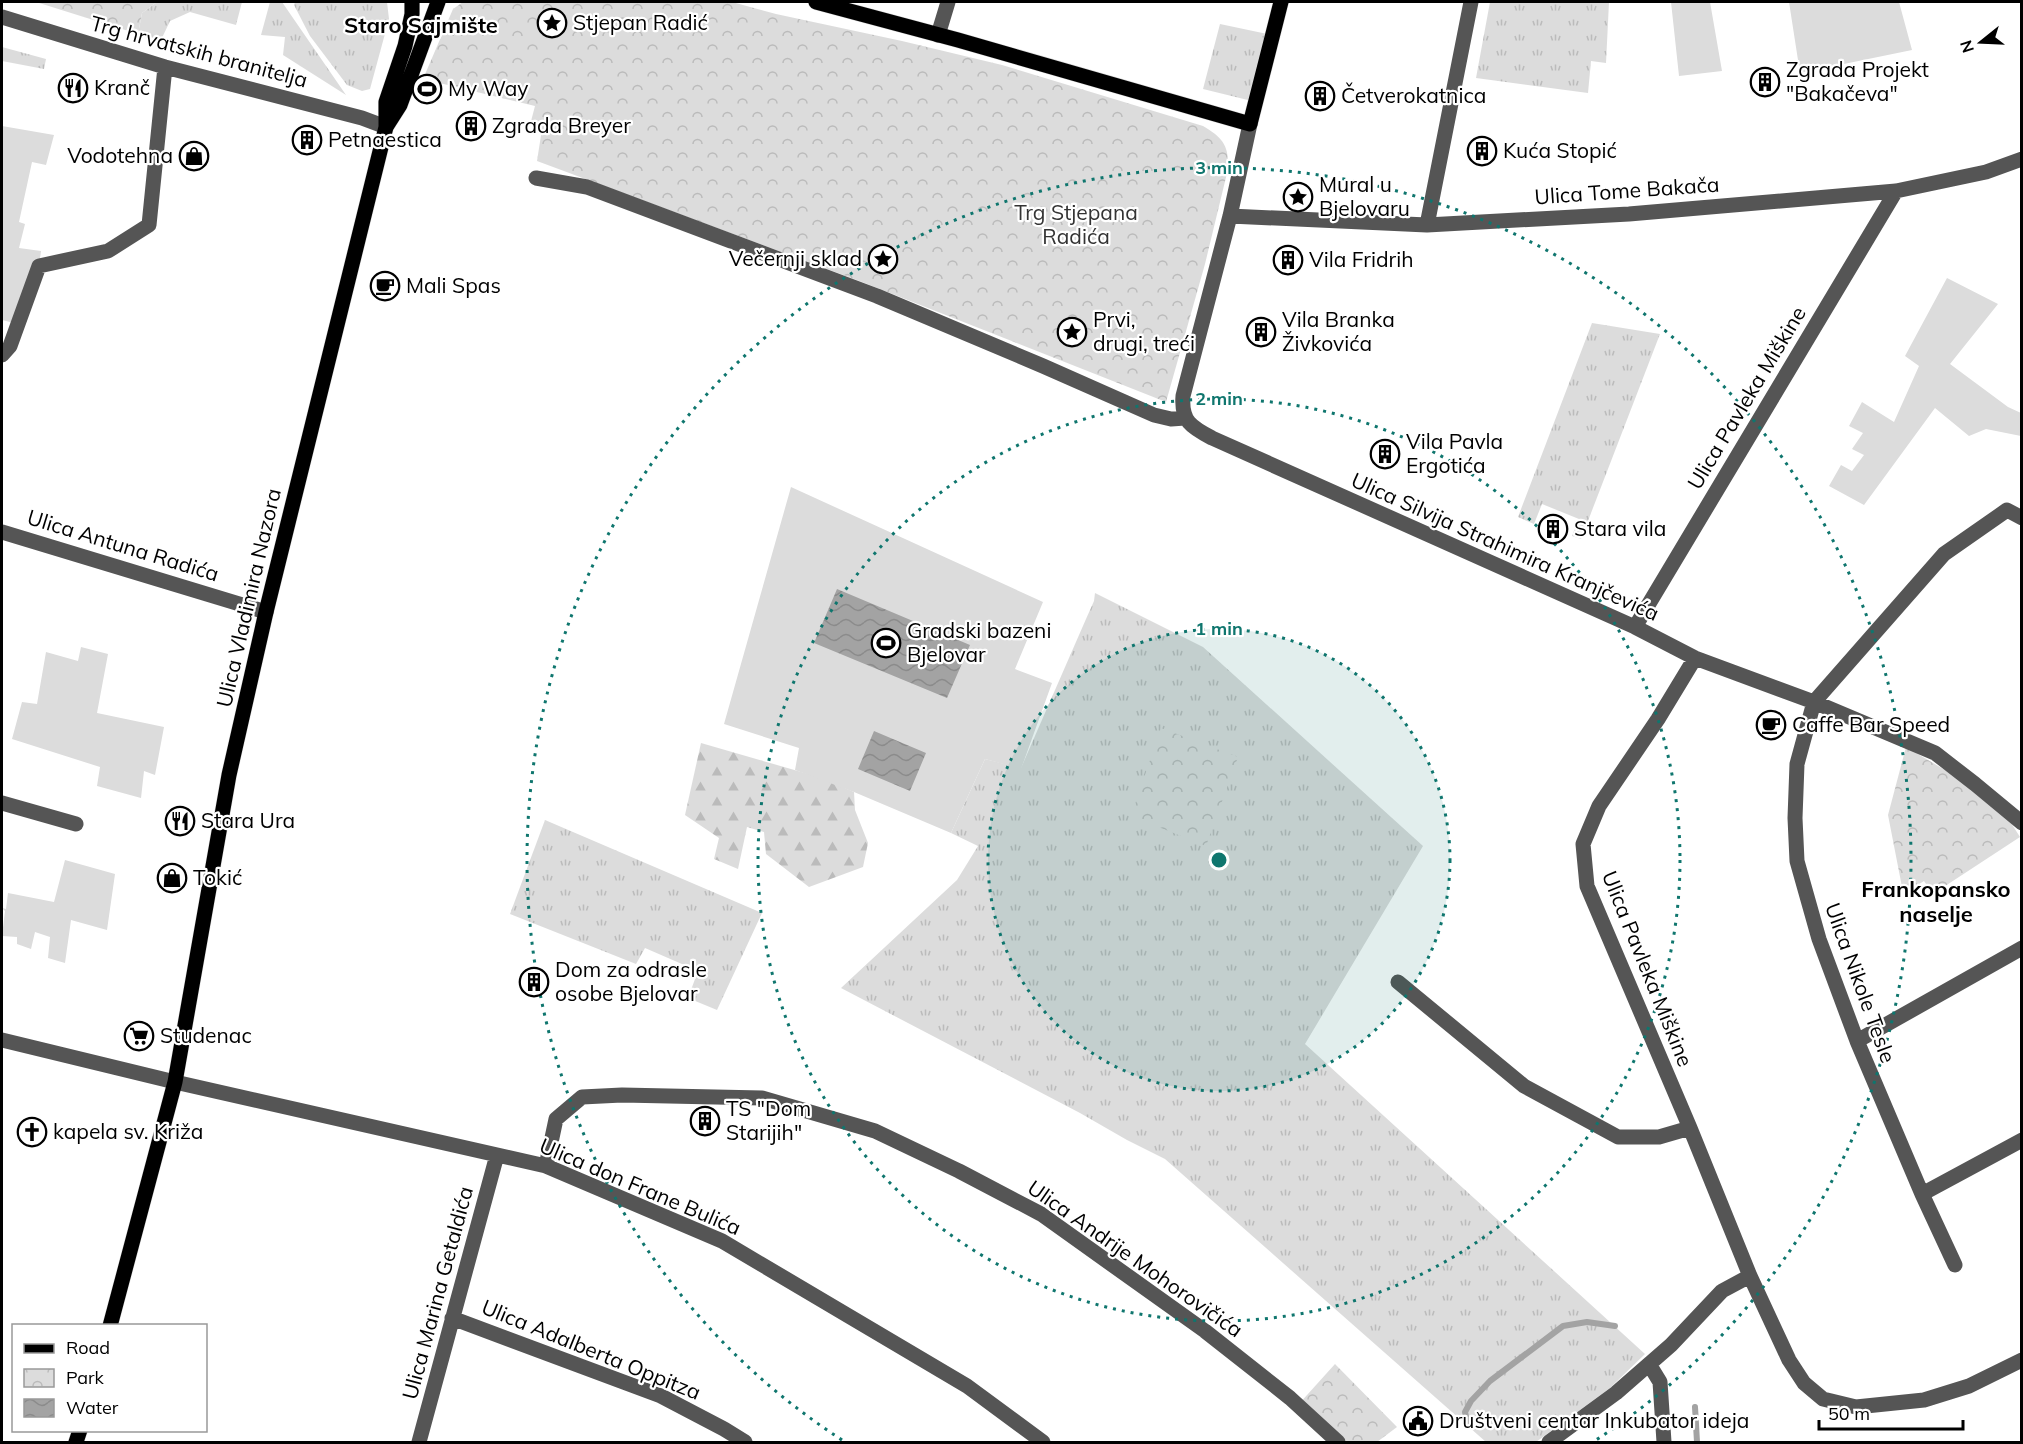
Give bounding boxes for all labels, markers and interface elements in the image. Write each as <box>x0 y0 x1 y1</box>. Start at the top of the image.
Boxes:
place icon: Stjepan Radić <box>536 7 568 39</box>
place label: Stjepan Radić <box>573 9 708 35</box>
street label: Trg hrvatskih branitelja <box>88 10 311 93</box>
district label: Staro Sajmište <box>344 11 498 39</box>
north arrow <box>1951 12 2011 72</box>
text: N <box>1955 38 1978 55</box>
place label: Zgrada Projekt "Bakačeva" <box>1786 56 1929 106</box>
building icon: Zgrada Projekt "Bakačeva" <box>1749 66 1781 98</box>
restaurant icon: Kranč <box>57 72 89 104</box>
sports icon: My Way <box>411 73 443 105</box>
place label: Kranč <box>94 74 150 100</box>
place label: My Way <box>448 75 528 101</box>
building icon: Četverokatnica <box>1304 80 1336 112</box>
place label: Četverokatnica <box>1341 82 1486 108</box>
building icon: Zgrada Breyer <box>455 110 487 142</box>
place label: Zgrada Breyer <box>492 112 631 138</box>
building icon: Petnaestica <box>291 124 323 156</box>
place label: Petnaestica <box>328 126 442 152</box>
building icon: Kuća Stopić <box>1466 135 1498 167</box>
place label: Kuća Stopić <box>1503 137 1617 163</box>
shop icon: Vodotehna <box>178 140 210 172</box>
place label: Vodotehna <box>67 142 173 168</box>
text: 3 min <box>1195 156 1243 179</box>
place label: Mural u Bjelovaru <box>1319 171 1410 221</box>
street label: Ulica Tome Bakača <box>1534 171 1720 209</box>
place icon: Mural u Bjelovaru <box>1282 181 1314 213</box>
park label: Trg Stjepana Radića <box>1014 199 1138 249</box>
place icon: Večernji sklad <box>867 243 899 275</box>
building icon: Vila Fridrih <box>1272 244 1304 276</box>
place label: Večernji sklad <box>729 245 862 271</box>
place label: Vila Fridrih <box>1309 246 1413 272</box>
cafe icon: Mali Spas <box>369 270 401 302</box>
place label: Mali Spas <box>406 272 501 298</box>
street label: Ulica Pavleka Miškine <box>1681 301 1811 494</box>
place label: Prvi, drugi, treći <box>1093 306 1195 356</box>
place label: Vila Branka Živkovića <box>1282 306 1395 356</box>
place icon: Prvi, drugi, treći <box>1056 316 1088 348</box>
building icon: Vila Branka Živkovića <box>1245 316 1277 348</box>
text: 2 min <box>1195 387 1243 410</box>
place label: Vila Pavla Ergotića <box>1406 428 1503 478</box>
building icon: Vila Pavla Ergotića <box>1369 438 1401 470</box>
street label: Ulica Silvija Strahimira Kranjčevića <box>1347 466 1663 626</box>
street label: Ulica Vladimira Nazora <box>210 486 286 710</box>
street label: Ulica Antuna Radića <box>24 504 222 587</box>
building icon: Stara vila <box>1537 513 1569 545</box>
place label: Stara vila <box>1574 515 1666 541</box>
place label: Gradski bazeni Bjelovar <box>907 617 1051 667</box>
text: 1 min <box>1195 617 1243 640</box>
sports icon: Gradski bazeni Bjelovar <box>870 627 902 659</box>
cafe icon: Caffe Bar Speed <box>1755 709 1787 741</box>
place label: Caffe Bar Speed <box>1792 711 1950 737</box>
restaurant icon: Stara Ura <box>164 805 196 837</box>
place label: Stara Ura <box>201 807 295 833</box>
centre of rings <box>1209 850 1229 870</box>
shop icon: Tokić <box>156 862 188 894</box>
place label: Tokić <box>193 864 242 890</box>
street label: Ulica Pavleka Miškine <box>1597 867 1699 1070</box>
district label: Frankopansko naselje <box>1861 875 2011 928</box>
street label: Ulica Nikole Tesle <box>1820 899 1902 1066</box>
place label: Dom za odrasle osobe Bjelovar <box>555 956 707 1006</box>
building icon: Dom za odrasle osobe Bjelovar <box>518 966 550 998</box>
supermarket icon: Studenac <box>123 1020 155 1052</box>
place label: Studenac <box>160 1022 252 1048</box>
place label: TS "Dom Starijih" <box>726 1095 811 1145</box>
building icon: TS "Dom Starijih" <box>689 1105 721 1137</box>
church icon: kapela sv. Križa <box>16 1116 48 1148</box>
place label: kapela sv. Križa <box>53 1118 203 1144</box>
street label: Ulica don Frane Bulića <box>536 1132 745 1240</box>
street label: Ulica Andrije Mohorovičića <box>1023 1174 1248 1342</box>
street label: Ulica Marina Getaldića <box>396 1183 478 1402</box>
street label: Ulica Adalberta Oppitza <box>478 1293 705 1405</box>
legend <box>12 1324 207 1432</box>
text: Road <box>66 1336 110 1359</box>
text: Park <box>66 1366 105 1389</box>
scale bar <box>1819 1393 1963 1431</box>
text: Water <box>66 1396 119 1419</box>
text: 50 m <box>1828 1402 1870 1425</box>
public building icon: Društveni centar Inkubator ideja <box>1402 1405 1434 1437</box>
place label: Društveni centar Inkubator ideja <box>1439 1407 1749 1433</box>

